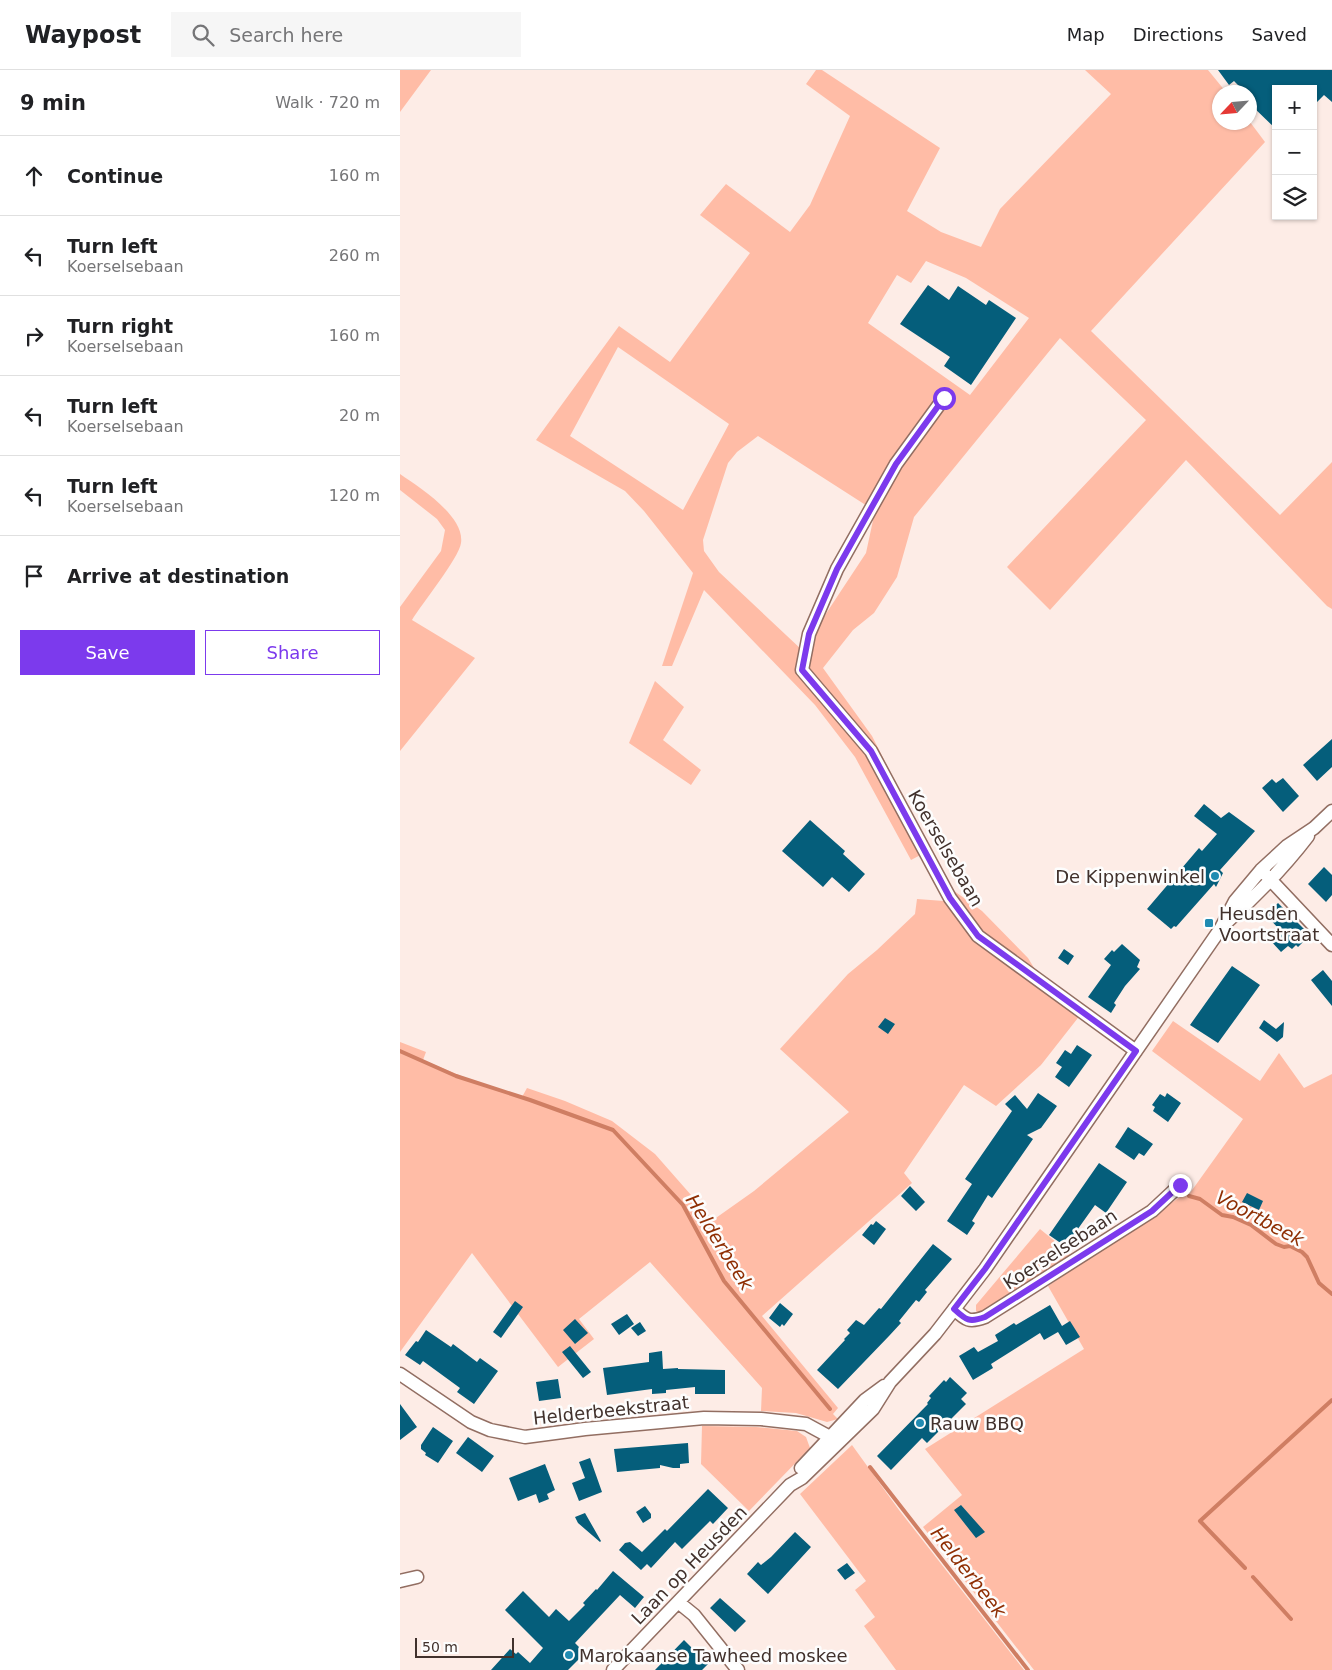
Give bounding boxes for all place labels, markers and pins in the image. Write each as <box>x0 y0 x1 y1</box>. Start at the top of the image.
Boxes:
place label: De Kippenwinkel <box>1055 866 1205 887</box>
marker: De Kippenwinkel <box>1209 870 1221 882</box>
place label: Heusden Voortstraat <box>1219 903 1319 945</box>
marker: Heusden Voortstraat <box>1203 917 1215 929</box>
place label: Rauw BBQ <box>930 1413 1024 1434</box>
marker: Rauw BBQ <box>914 1417 926 1429</box>
place label: Marokaanse Tawheed moskee <box>579 1645 848 1666</box>
marker: Marokaanse Tawheed moskee <box>563 1649 575 1661</box>

